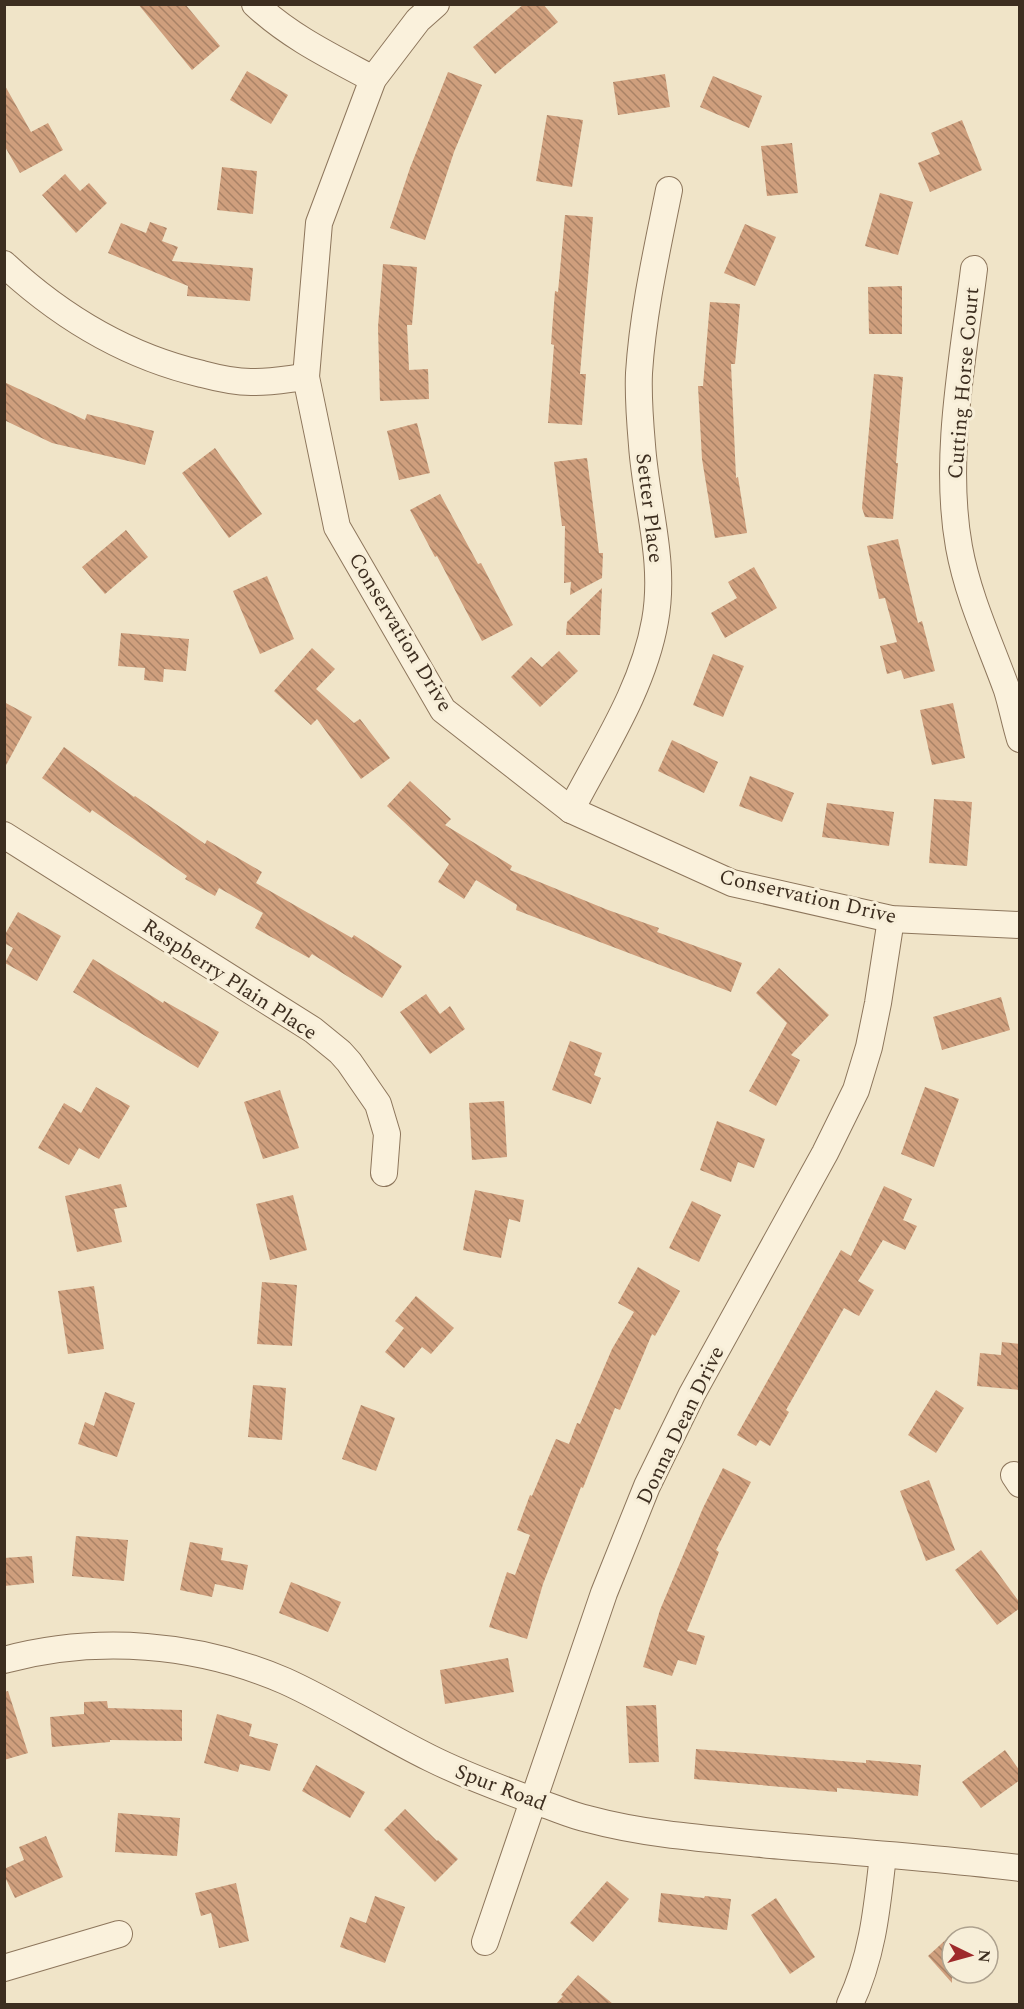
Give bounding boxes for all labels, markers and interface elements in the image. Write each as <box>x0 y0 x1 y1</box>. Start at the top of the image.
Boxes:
street label: Cutting Horse Court <box>940 286 988 480</box>
street label: Setter Place <box>626 451 672 565</box>
street label: Conservation Drive <box>340 547 460 718</box>
street label: Conservation Drive <box>716 861 900 933</box>
street label: Raspberry Plain Place <box>136 911 323 1049</box>
street label: Donna Dean Drive <box>629 1341 733 1510</box>
street label: Spur Road <box>450 1756 551 1820</box>
north arrow <box>940 1925 1000 1985</box>
text: N <box>971 1949 996 1964</box>

